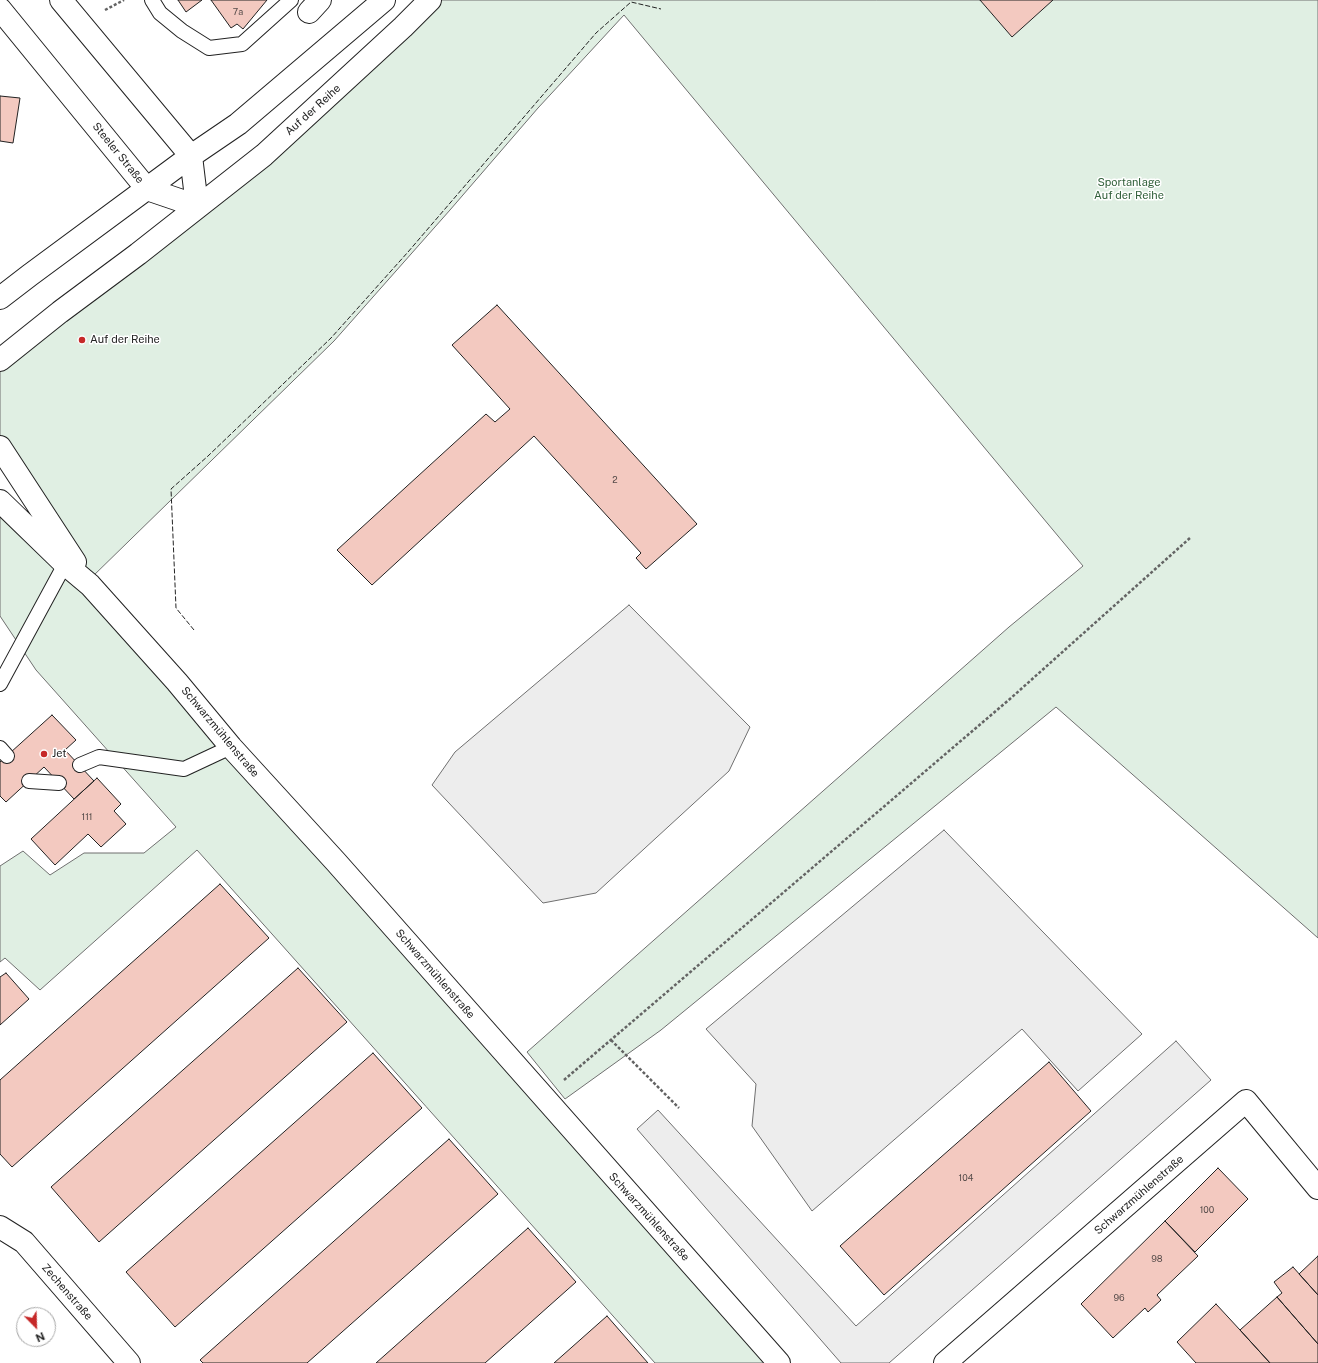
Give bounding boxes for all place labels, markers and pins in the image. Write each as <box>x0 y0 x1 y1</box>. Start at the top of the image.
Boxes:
place label: Auf der Reihe <box>90 333 160 347</box>
marker: Auf der Reihe <box>77 335 87 345</box>
place label: Jet <box>52 747 67 761</box>
marker: Jet <box>39 749 49 759</box>

